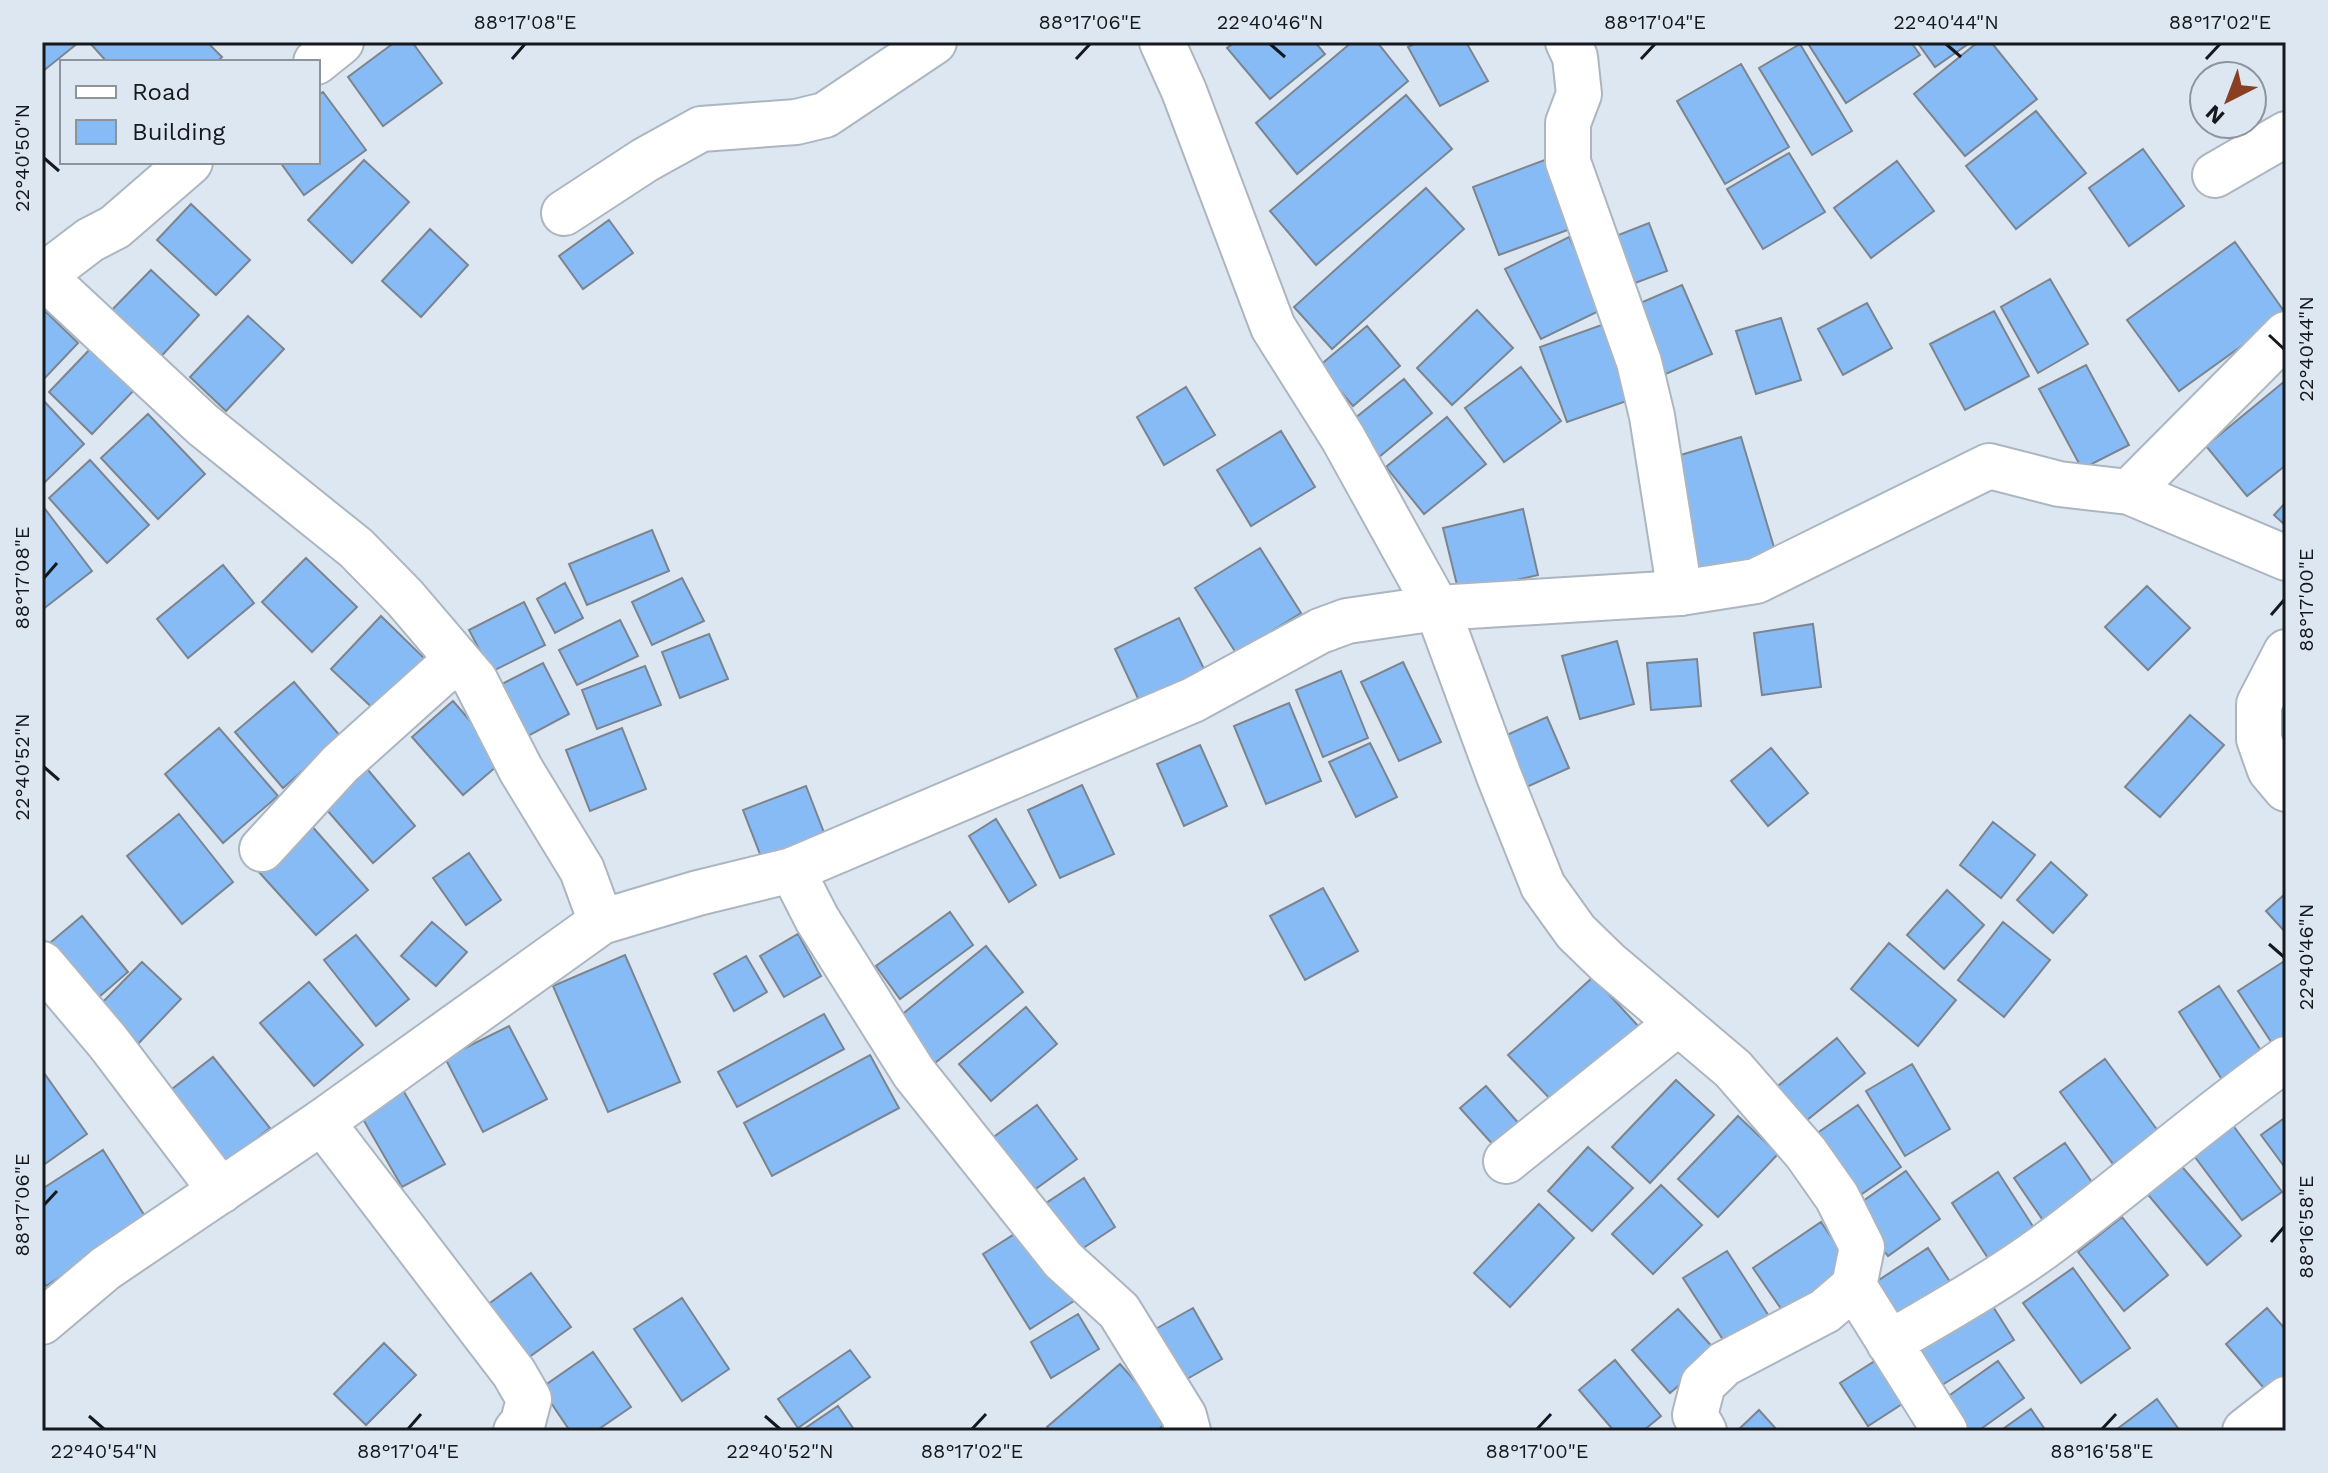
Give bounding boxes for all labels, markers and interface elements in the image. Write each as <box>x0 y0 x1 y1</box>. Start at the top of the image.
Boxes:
text: 88°17'08"E <box>473 10 577 34</box>
text: 88°17'06"E <box>1039 10 1141 34</box>
text: 22°40'46"N <box>1217 10 1323 34</box>
text: 88°17'04"E <box>1604 10 1706 34</box>
text: 22°40'44"N <box>1893 10 1999 34</box>
text: 88°17'02"E <box>2169 10 2271 34</box>
legend <box>60 60 320 164</box>
north arrow <box>2188 60 2268 140</box>
text: Road <box>132 78 191 106</box>
text: N <box>2201 100 2229 129</box>
text: 22°40'50"N <box>10 104 34 212</box>
text: Building <box>132 118 225 146</box>
text: 22°40'44"N <box>2294 296 2318 402</box>
text: 88°17'08"E <box>10 526 34 630</box>
text: 88°17'00"E <box>2294 548 2318 652</box>
text: 22°40'52"N <box>10 713 34 821</box>
text: 22°40'46"N <box>2294 904 2318 1010</box>
text: 88°17'06"E <box>10 1154 34 1256</box>
text: 88°16'58"E <box>2294 1175 2318 1279</box>
text: 22°40'54"N <box>51 1439 157 1463</box>
text: 88°17'04"E <box>357 1439 459 1463</box>
text: 22°40'52"N <box>726 1439 834 1463</box>
text: 88°17'02"E <box>921 1439 1023 1463</box>
text: 88°17'00"E <box>1485 1439 1589 1463</box>
text: 88°16'58"E <box>2050 1439 2154 1463</box>

